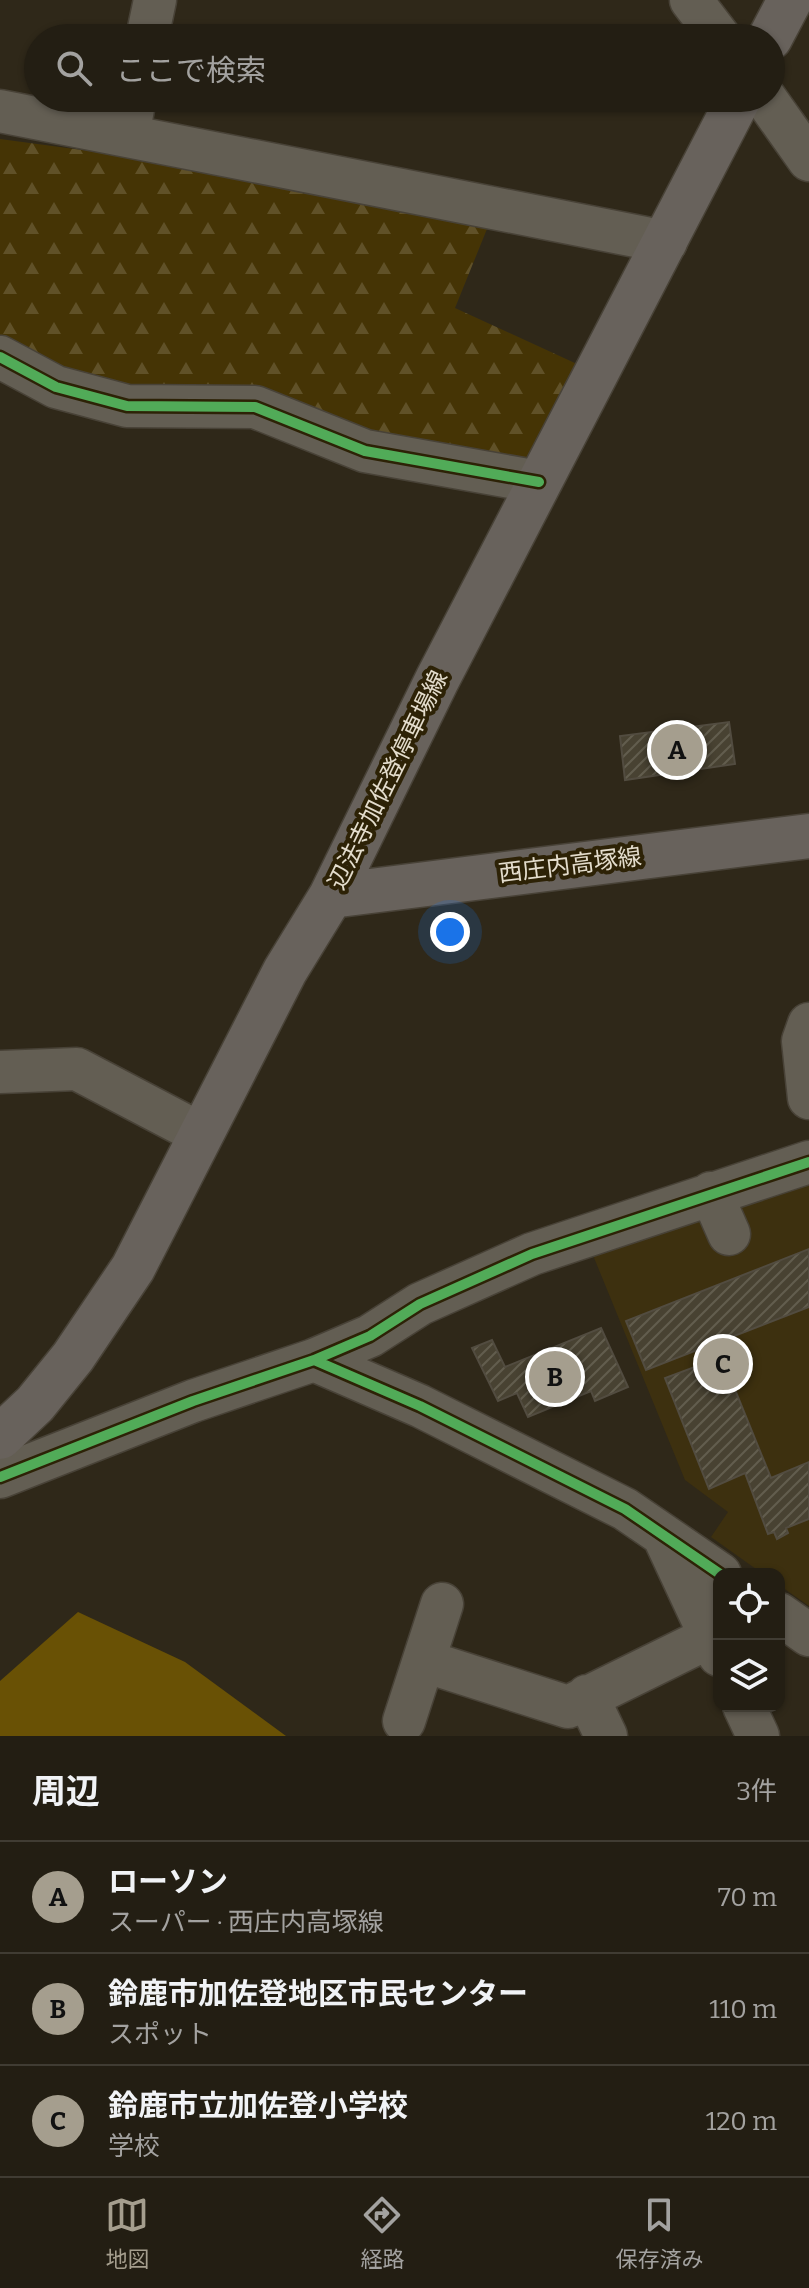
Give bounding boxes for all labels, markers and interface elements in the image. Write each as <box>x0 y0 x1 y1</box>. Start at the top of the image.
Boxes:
search box <box>24 24 785 112</box>
icon: search <box>52 46 96 90</box>
text: ここで検索 <box>116 53 266 89</box>
street label: 辺法寺加佐登停車場線 <box>323 666 453 894</box>
pin: A <box>651 720 703 780</box>
street label: 西庄内高塚線 <box>497 842 643 888</box>
your location <box>430 912 470 952</box>
pin: C <box>697 1334 749 1394</box>
pin: B <box>529 1347 581 1407</box>
map controls <box>713 1568 785 1712</box>
button: locate <box>713 1568 785 1640</box>
button: layers <box>713 1640 785 1712</box>
text: 周辺 <box>32 1771 100 1812</box>
text: 3件 <box>736 1776 777 1807</box>
text: ローソン <box>108 1864 228 1900</box>
text: A <box>49 1882 67 1913</box>
text: 70 m <box>718 1882 777 1913</box>
text: スーパー · 西庄内高塚線 <box>108 1907 384 1938</box>
text: 鈴鹿市加佐登地区市民センター <box>108 1976 528 2012</box>
text: B <box>50 1994 66 2025</box>
text: 110 m <box>709 1994 777 2025</box>
text: スポット <box>108 2019 212 2050</box>
text: 鈴鹿市立加佐登小学校 <box>108 2088 408 2124</box>
text: C <box>50 2106 66 2137</box>
text: 120 m <box>706 2106 777 2137</box>
text: 学校 <box>108 2131 160 2162</box>
tab: 地図 <box>105 2193 150 2273</box>
tab: 経路 <box>360 2193 405 2273</box>
tab: 保存済み <box>615 2193 704 2273</box>

